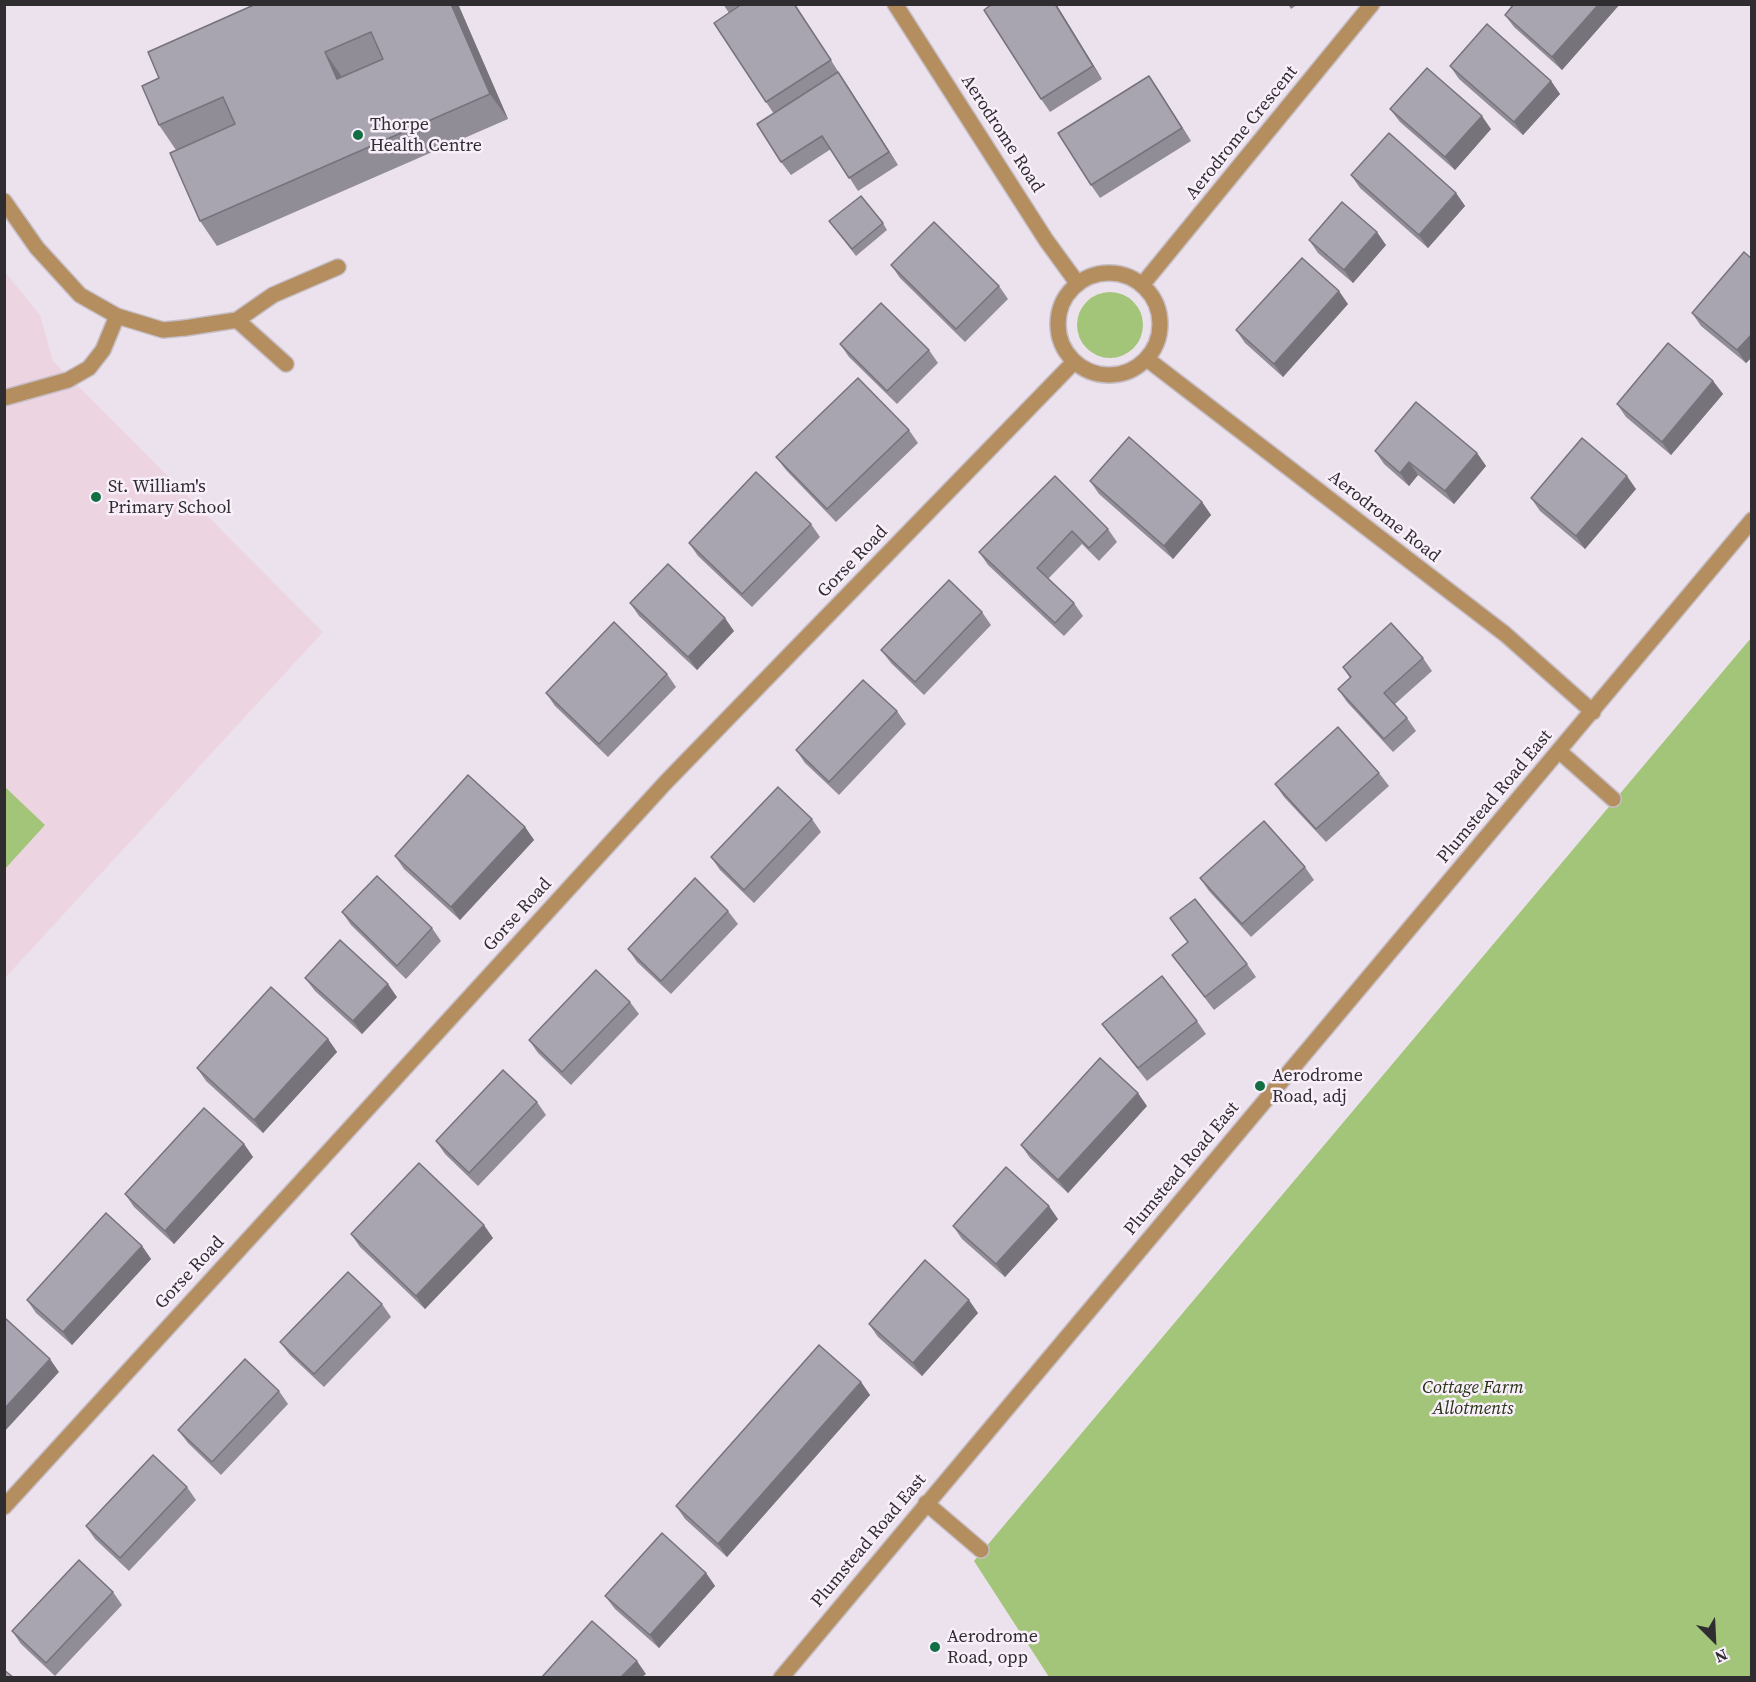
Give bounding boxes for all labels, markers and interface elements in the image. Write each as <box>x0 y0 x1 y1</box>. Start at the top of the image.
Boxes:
street label: Aerodrome Crescent <box>1181 62 1303 204</box>
street label: Aerodrome Road <box>956 71 1048 197</box>
place label: Thorpe Health Centre <box>370 114 482 156</box>
marker: Thorpe Health Centre <box>351 128 365 142</box>
street label: Aerodrome Road <box>1324 467 1444 567</box>
place label: St. William's Primary School <box>108 476 231 518</box>
marker: St. William's Primary School <box>89 490 103 504</box>
street label: Gorse Road <box>813 522 893 602</box>
street label: Plumstead Road East <box>1433 726 1557 868</box>
street label: Gorse Road <box>479 874 557 956</box>
place label: Aerodrome Road, adj <box>1272 1065 1363 1108</box>
marker: Aerodrome Road, adj <box>1253 1079 1267 1093</box>
street label: Plumstead Road East <box>1120 1098 1244 1240</box>
street label: Gorse Road <box>151 1232 229 1314</box>
park label: Cottage Farm Allotments <box>1422 1377 1524 1420</box>
street label: Plumstead Road East <box>807 1470 931 1612</box>
north arrow <box>1684 1610 1744 1670</box>
place label: Aerodrome Road, opp <box>947 1626 1038 1668</box>
marker: Aerodrome Road, opp <box>928 1640 942 1654</box>
text: N <box>1712 1644 1731 1669</box>

